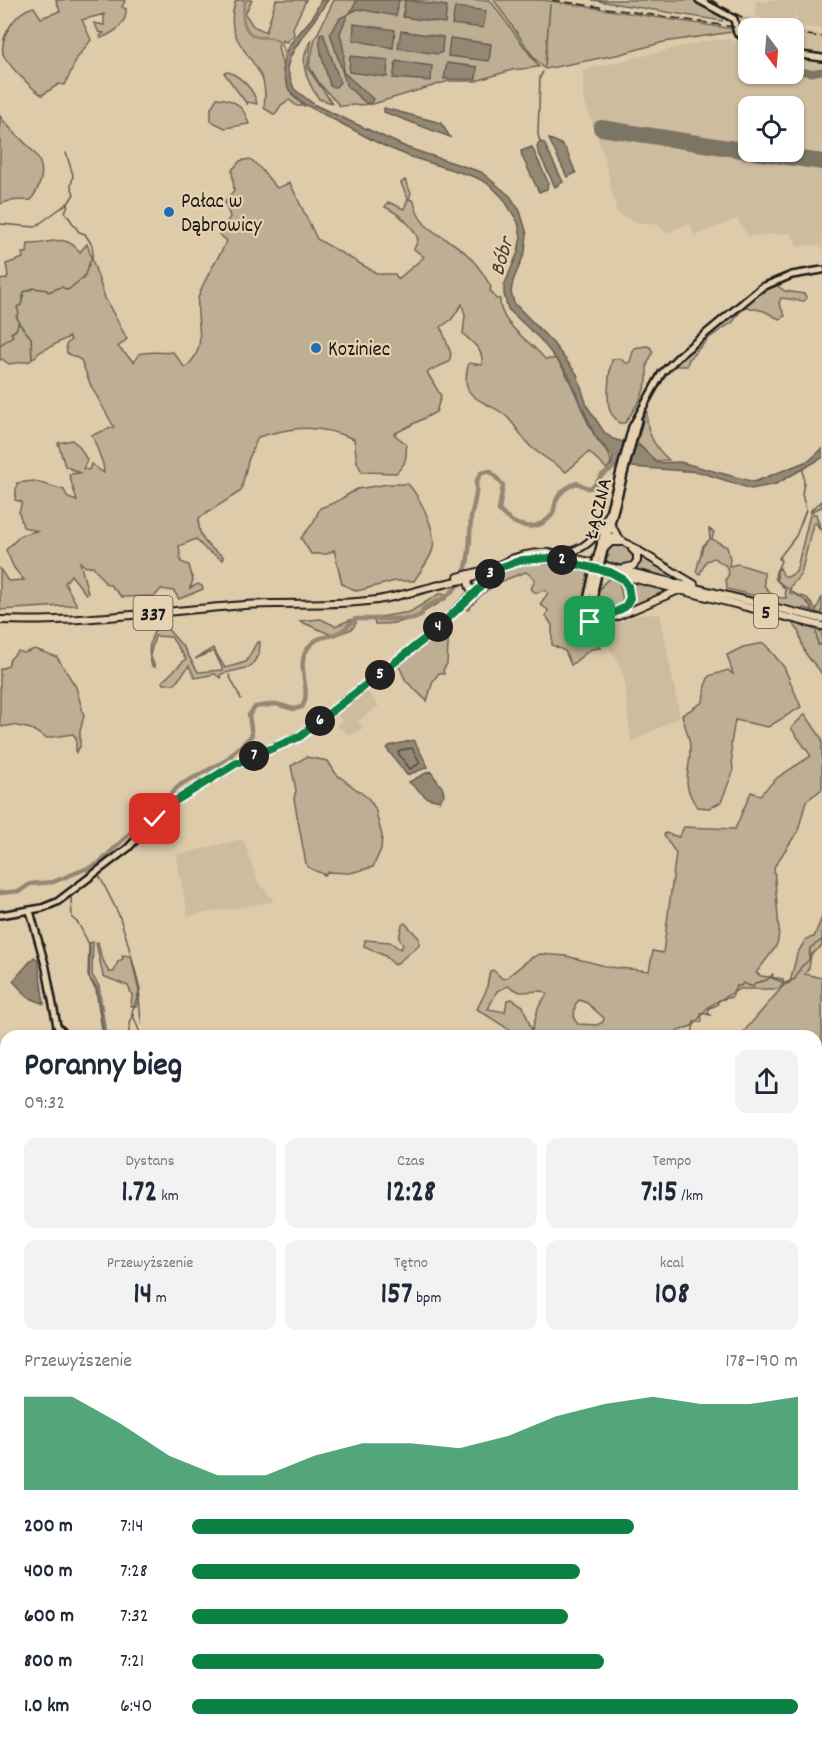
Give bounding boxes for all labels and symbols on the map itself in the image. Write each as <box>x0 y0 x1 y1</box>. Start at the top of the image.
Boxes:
north arrow <box>738 18 804 84</box>
place label: Pałac w Dąbrowicy <box>181 188 262 242</box>
marker: Pałac w Dąbrowicy <box>162 205 176 219</box>
water label: Bóbr <box>483 232 524 279</box>
place label: Koziniec <box>328 336 390 366</box>
marker: Koziniec <box>309 341 323 355</box>
street label: ŁĄCZNA <box>578 475 622 543</box>
pin: 2 <box>547 545 577 575</box>
pin: 3 <box>475 559 505 589</box>
road number: 5 <box>754 594 778 628</box>
road number: 337 <box>134 596 172 630</box>
pin <box>564 596 615 647</box>
pin: 4 <box>423 612 453 642</box>
pin: 5 <box>365 660 395 690</box>
pin: 6 <box>305 706 335 736</box>
pin: 7 <box>239 741 269 771</box>
pin <box>129 793 180 844</box>

